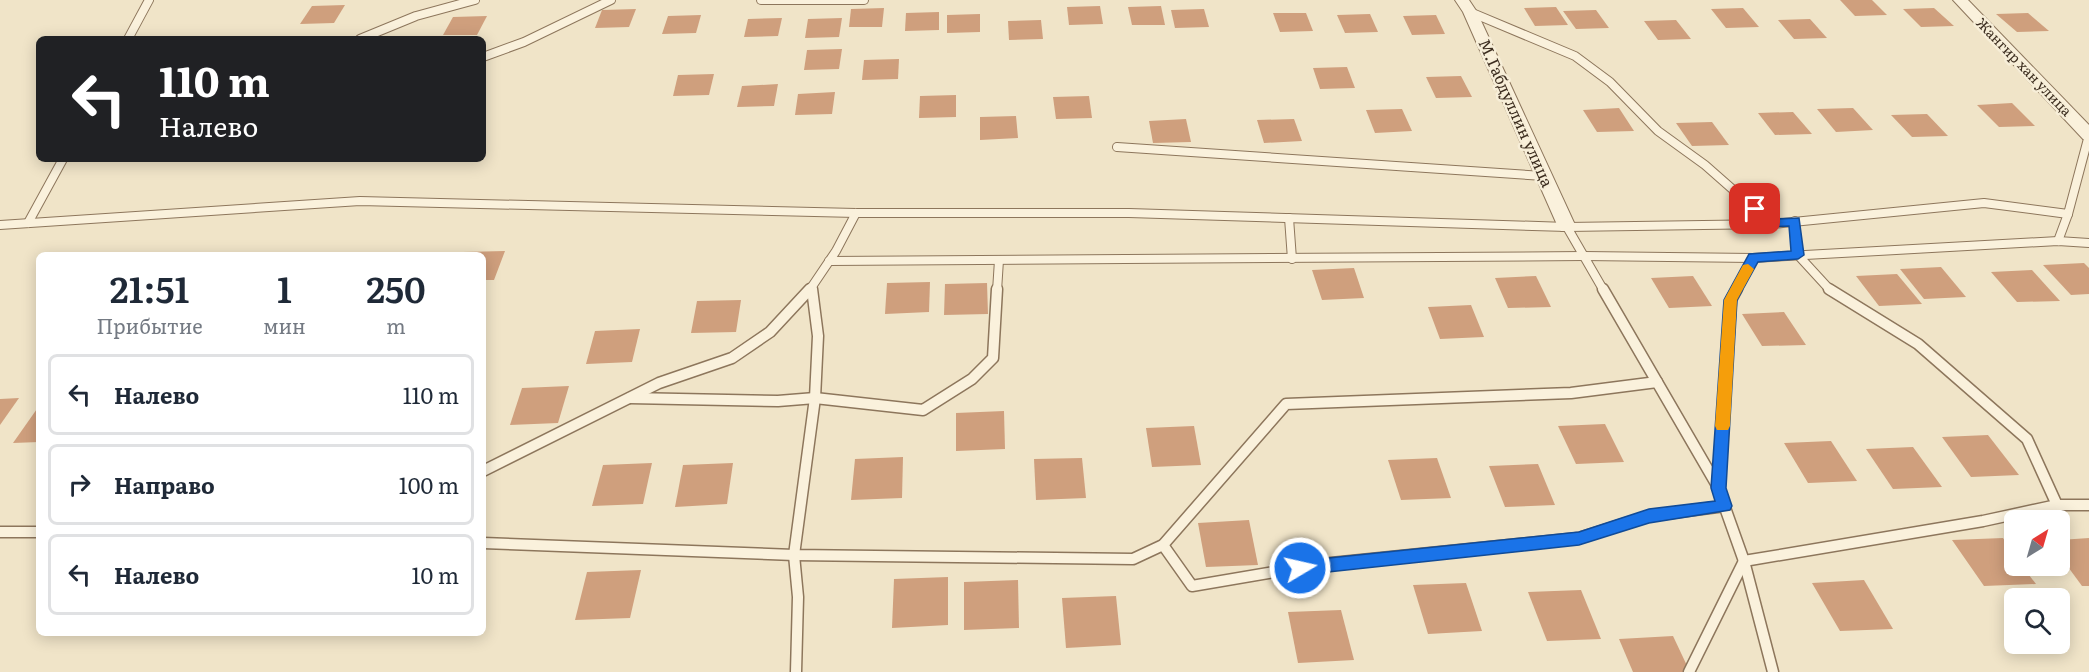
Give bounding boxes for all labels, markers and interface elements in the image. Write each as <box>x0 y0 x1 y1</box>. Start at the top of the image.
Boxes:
street label: Жангир хан улица <box>1972 13 2077 120</box>
street label: М.Габдуллин улица <box>1473 35 1561 191</box>
text: 110 m <box>159 48 270 110</box>
icon: left <box>60 60 138 138</box>
text: Налево <box>159 105 258 145</box>
pin <box>1729 183 1780 234</box>
icon: arrive <box>1738 192 1771 225</box>
text: 21:51 <box>110 261 189 314</box>
text: 1 <box>277 261 292 314</box>
text: 250 <box>366 261 426 314</box>
text: Прибытие <box>96 310 203 340</box>
text: мин <box>263 310 306 340</box>
text: m <box>386 310 406 340</box>
icon: left <box>63 378 96 411</box>
text: Налево <box>114 378 199 411</box>
text: 110 m <box>403 378 459 411</box>
icon: right <box>63 468 96 501</box>
text: Направо <box>114 468 215 501</box>
text: 100 m <box>399 468 459 501</box>
north arrow <box>2004 510 2070 576</box>
map controls <box>2004 510 2070 654</box>
position arrow <box>1268 536 1332 600</box>
icon: left <box>63 558 96 591</box>
text: Налево <box>114 558 199 591</box>
text: 10 m <box>412 558 459 591</box>
button: search <box>2004 588 2070 654</box>

